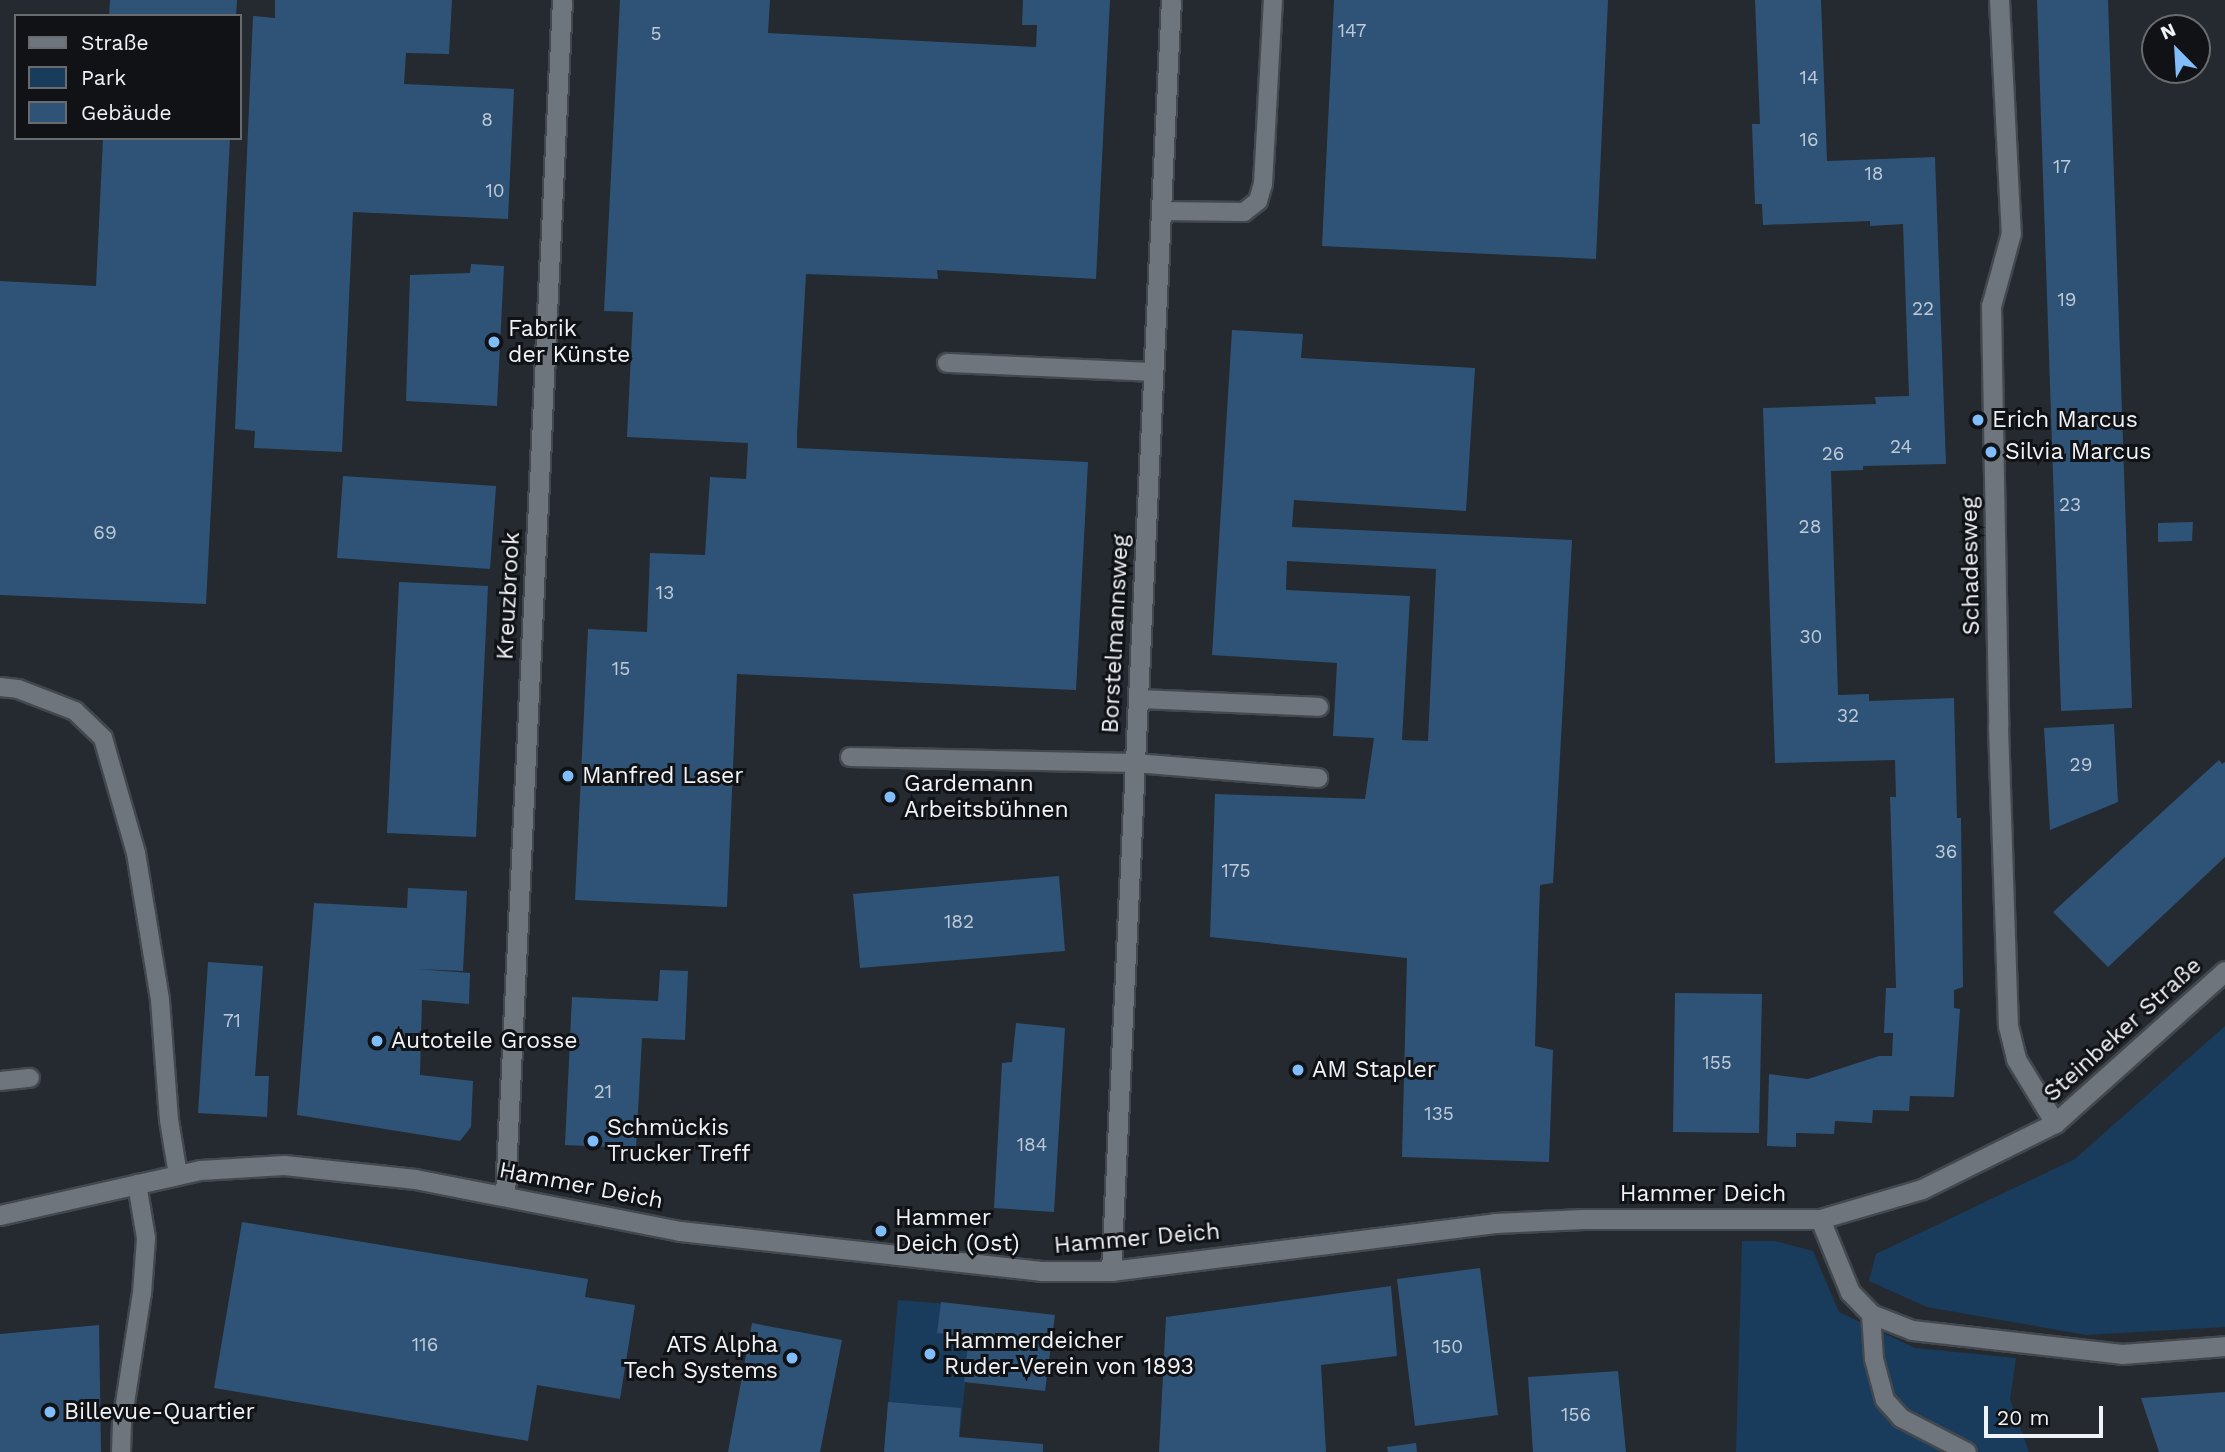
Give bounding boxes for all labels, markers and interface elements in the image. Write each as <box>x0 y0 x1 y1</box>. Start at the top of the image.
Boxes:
legend <box>14 14 242 140</box>
north arrow <box>2141 14 2211 84</box>
text: N <box>2157 18 2179 45</box>
house number: 147 <box>1338 20 1366 42</box>
house number: 5 <box>650 23 662 45</box>
text: Straße <box>81 30 149 55</box>
text: Park <box>81 65 126 90</box>
house number: 14 <box>1799 67 1819 89</box>
text: Gebäude <box>81 100 172 125</box>
house number: 8 <box>481 109 493 131</box>
house number: 16 <box>1800 129 1818 151</box>
house number: 17 <box>2053 156 2071 178</box>
house number: 18 <box>1864 163 1884 185</box>
house number: 10 <box>485 180 505 202</box>
house number: 19 <box>2057 289 2077 311</box>
house number: 22 <box>1912 298 1934 320</box>
place label: Fabrik der Künste <box>508 315 631 369</box>
marker: Fabrik der Künste <box>486 334 502 350</box>
place label: Erich Marcus <box>1992 406 2138 434</box>
marker: Erich Marcus <box>1970 412 1986 428</box>
house number: 24 <box>1890 436 1912 458</box>
place label: Silvia Marcus <box>2005 438 2152 466</box>
house number: 26 <box>1822 443 1844 465</box>
marker: Silvia Marcus <box>1983 444 1999 460</box>
house number: 23 <box>2059 494 2081 516</box>
street label: Schadesweg <box>1956 497 1986 635</box>
house number: 28 <box>1799 516 1821 538</box>
house number: 69 <box>93 522 117 544</box>
street label: Kreuzbrook <box>492 531 526 661</box>
street label: Borstelmannsweg <box>1097 534 1135 734</box>
house number: 13 <box>656 582 674 604</box>
house number: 30 <box>1800 626 1822 648</box>
house number: 15 <box>612 658 630 680</box>
house number: 32 <box>1837 705 1859 727</box>
house number: 29 <box>2070 754 2092 776</box>
place label: Manfred Laser <box>582 762 744 790</box>
marker: Manfred Laser <box>560 768 576 784</box>
place label: Gardemann Arbeitsbühnen <box>904 770 1069 824</box>
marker: Gardemann Arbeitsbühnen <box>882 789 898 805</box>
house number: 36 <box>1935 841 1957 863</box>
house number: 175 <box>1221 860 1251 882</box>
house number: 182 <box>944 911 974 933</box>
street label: Steinbeker Straße <box>2038 952 2208 1108</box>
house number: 71 <box>223 1010 241 1032</box>
place label: Autoteile Grosse <box>391 1027 578 1055</box>
marker: Autoteile Grosse <box>369 1033 385 1049</box>
house number: 155 <box>1702 1052 1732 1074</box>
place label: AM Stapler <box>1312 1056 1436 1084</box>
marker: AM Stapler <box>1290 1062 1306 1078</box>
house number: 21 <box>594 1081 612 1103</box>
house number: 135 <box>1424 1103 1454 1125</box>
place label: Schmückis Trucker Treff <box>607 1114 751 1168</box>
marker: Schmückis Trucker Treff <box>585 1133 601 1149</box>
house number: 184 <box>1017 1134 1047 1156</box>
street label: Hammer Deich <box>496 1157 666 1215</box>
street label: Hammer Deich <box>1619 1180 1787 1208</box>
place label: Hammer Deich (Ost) <box>895 1204 1020 1258</box>
street label: Hammer Deich <box>1053 1218 1221 1260</box>
marker: Hammer Deich (Ost) <box>873 1223 889 1239</box>
place label: Hammerdeicher Ruder-Verein von 1893 <box>944 1327 1195 1381</box>
place label: ATS Alpha Tech Systems <box>624 1331 778 1385</box>
house number: 116 <box>412 1334 438 1356</box>
house number: 150 <box>1433 1336 1463 1358</box>
marker: Hammerdeicher Ruder-Verein von 1893 <box>922 1346 938 1362</box>
marker: ATS Alpha Tech Systems <box>784 1350 800 1366</box>
scale bar <box>1987 1392 2106 1436</box>
place label: Billevue-Quartier <box>64 1398 255 1426</box>
marker: Billevue-Quartier <box>42 1404 58 1420</box>
house number: 156 <box>1561 1404 1591 1426</box>
text: 20 m <box>1997 1405 2049 1430</box>

